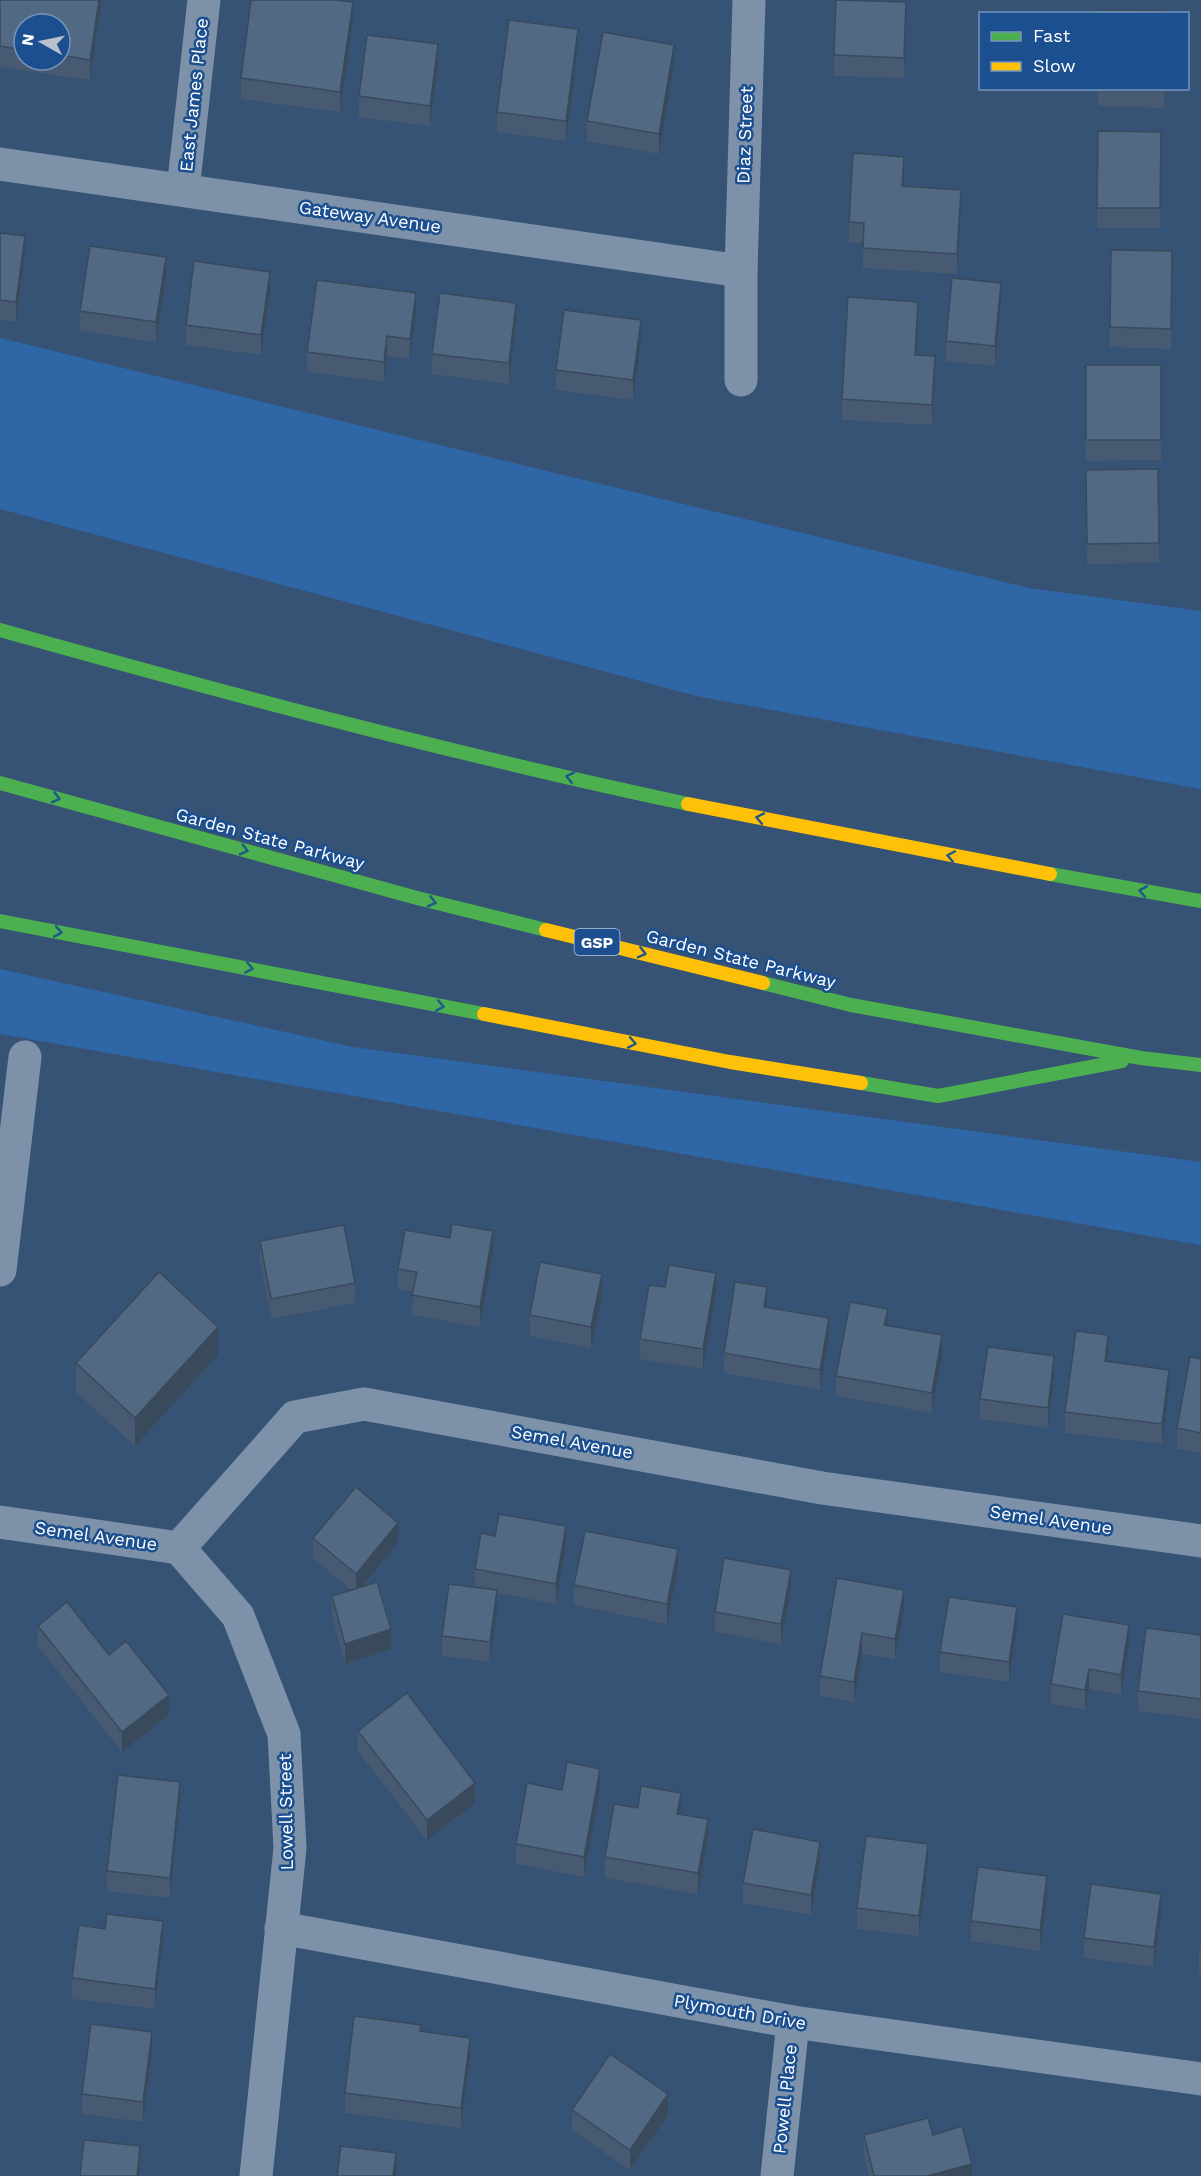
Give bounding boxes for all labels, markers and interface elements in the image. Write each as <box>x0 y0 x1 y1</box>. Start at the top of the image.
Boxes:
north arrow <box>12 12 72 72</box>
legend <box>979 12 1189 90</box>
street label: East James Place <box>175 17 212 173</box>
text: Fast <box>1033 25 1071 46</box>
text: N <box>17 32 38 47</box>
text: Slow <box>1033 55 1076 76</box>
street label: Diaz Street <box>732 85 757 184</box>
street label: Gateway Avenue <box>298 196 442 237</box>
one-way arrow <box>565 772 575 785</box>
one-way arrow <box>51 791 61 804</box>
street label: Garden State Parkway <box>173 803 368 874</box>
one-way arrow <box>755 813 765 826</box>
one-way arrow <box>239 843 249 856</box>
one-way arrow <box>947 850 957 863</box>
one-way arrow <box>1139 885 1149 898</box>
one-way arrow <box>427 894 437 907</box>
one-way arrow <box>52 925 62 938</box>
street label: Garden State Parkway <box>644 925 839 992</box>
road number: GSP <box>574 929 620 955</box>
one-way arrow <box>637 946 647 959</box>
one-way arrow <box>244 961 254 974</box>
one-way arrow <box>435 999 445 1012</box>
one-way arrow <box>627 1036 637 1049</box>
street label: Semel Avenue <box>509 1420 635 1463</box>
street label: Semel Avenue <box>988 1501 1114 1538</box>
street label: Semel Avenue <box>33 1517 159 1554</box>
street label: Lowell Street <box>274 1753 297 1871</box>
street label: Plymouth Drive <box>672 1990 808 2033</box>
street label: Powell Place <box>768 2043 801 2155</box>

